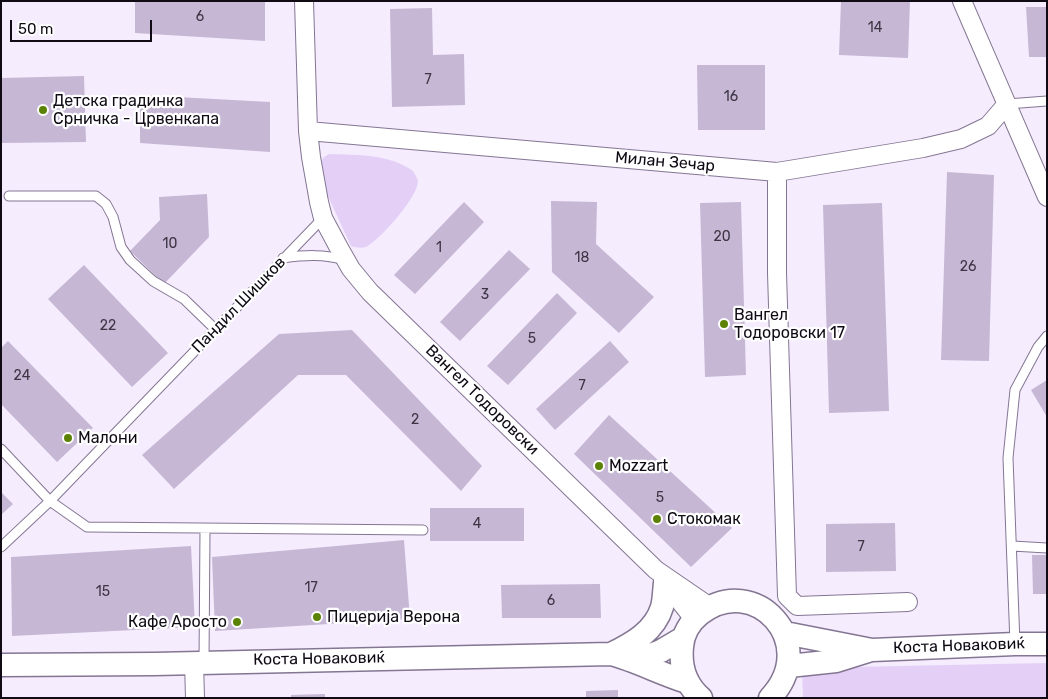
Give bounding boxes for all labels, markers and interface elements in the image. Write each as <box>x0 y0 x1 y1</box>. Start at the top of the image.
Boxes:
house number: 6 <box>196 9 204 25</box>
scale bar <box>12 10 155 42</box>
text: 50 m <box>18 20 53 38</box>
house number: 14 <box>868 20 882 36</box>
house number: 7 <box>424 72 432 88</box>
house number: 16 <box>724 89 738 105</box>
place label: Детска градинка Срничка - Црвенкапа <box>53 91 219 129</box>
marker: Детска градинка Срничка - Црвенкапа <box>37 104 49 116</box>
street label: Милан Зечар <box>614 148 716 176</box>
house number: 20 <box>713 229 731 245</box>
house number: 10 <box>163 236 177 252</box>
house number: 1 <box>436 240 442 256</box>
house number: 18 <box>575 250 589 266</box>
street label: Пандил Шишков <box>188 253 290 357</box>
house number: 26 <box>960 259 976 275</box>
house number: 3 <box>481 287 489 303</box>
place label: Вангел Тодоровски 17 <box>734 305 845 343</box>
house number: 22 <box>100 318 116 334</box>
marker: Вангел Тодоровски 17 <box>718 318 730 330</box>
house number: 5 <box>528 331 536 347</box>
street label: Вангел Тодоровски <box>421 341 543 459</box>
house number: 24 <box>14 368 30 384</box>
house number: 7 <box>578 378 586 394</box>
house number: 2 <box>411 412 419 428</box>
place label: Малони <box>78 428 137 448</box>
marker: Малони <box>62 432 74 444</box>
place label: Mozzart <box>609 456 668 476</box>
marker: Mozzart <box>593 460 605 472</box>
house number: 5 <box>656 490 664 506</box>
place label: Стокомак <box>667 509 741 529</box>
marker: Стокомак <box>651 513 663 525</box>
house number: 4 <box>473 516 481 532</box>
house number: 7 <box>857 539 865 555</box>
house number: 17 <box>304 580 318 596</box>
house number: 15 <box>96 584 110 600</box>
house number: 6 <box>547 593 555 609</box>
place label: Пицерија Верона <box>327 607 460 627</box>
marker: Пицерија Верона <box>311 611 323 623</box>
place label: Кафе Аросто <box>128 612 227 632</box>
marker: Кафе Аросто <box>231 616 243 628</box>
street label: Коста Новаковиќ <box>893 634 1025 658</box>
street label: Коста Новаковиќ <box>253 648 385 670</box>

